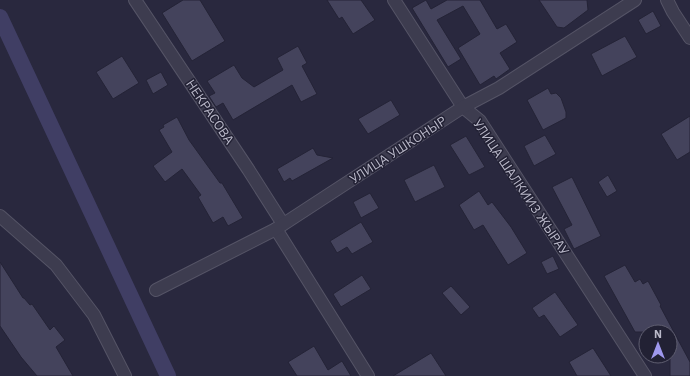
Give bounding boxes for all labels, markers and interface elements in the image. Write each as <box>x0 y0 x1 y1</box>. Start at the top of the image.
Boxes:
street label: НЕКРАСОВА <box>182 76 238 148</box>
street label: УЛИЦА УШКОНЫР <box>346 112 450 188</box>
street label: УЛИЦА ШАЛКИИЗ ЖЫРАУ <box>469 116 573 259</box>
north arrow <box>638 324 678 364</box>
text: N <box>654 327 662 341</box>

